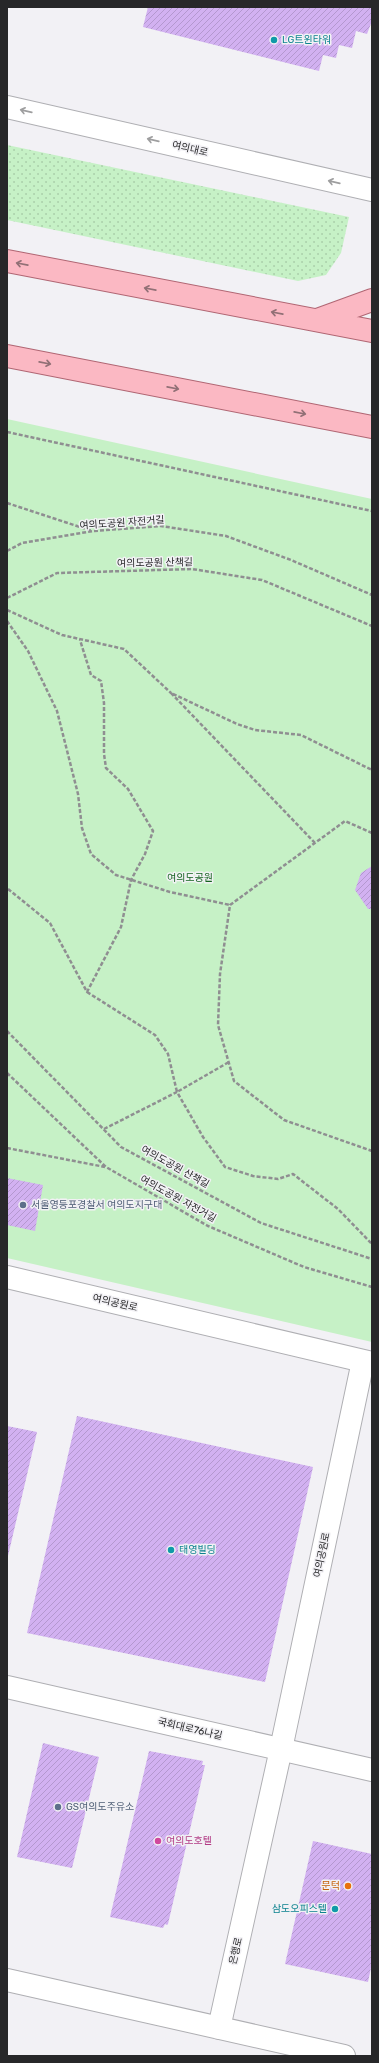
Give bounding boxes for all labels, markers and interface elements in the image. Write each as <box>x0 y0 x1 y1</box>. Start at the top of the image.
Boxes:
place label: LG트윈타워 <box>282 34 331 46</box>
marker: LG트윈타워 <box>269 35 279 45</box>
one-way arrow <box>20 107 33 115</box>
one-way arrow <box>146 136 159 144</box>
street label: 여의대로 <box>171 139 209 159</box>
one-way arrow <box>328 177 341 185</box>
one-way arrow <box>16 260 29 268</box>
one-way arrow <box>144 284 157 292</box>
one-way arrow <box>271 309 284 317</box>
one-way arrow <box>38 360 51 368</box>
one-way arrow <box>166 385 179 393</box>
one-way arrow <box>294 410 307 418</box>
street label: 여의도공원 자전거길 <box>79 514 165 532</box>
street label: 여의도공원 산책길 <box>117 556 193 570</box>
park label: 여의도공원 <box>167 872 213 884</box>
street label: 여의도공원 산책길 <box>139 1143 211 1191</box>
street label: 여의도공원 자전거길 <box>138 1173 218 1225</box>
place label: 서울영등포경찰서 여의도지구대 <box>31 1199 162 1211</box>
marker: 서울영등포경찰서 여의도지구대 <box>18 1200 28 1210</box>
street label: 여의공원로 <box>91 1292 139 1314</box>
street label: 여의공원로 <box>311 1531 333 1579</box>
place label: 태영빌딩 <box>179 1544 216 1556</box>
marker: 태영빌딩 <box>166 1545 176 1555</box>
street label: 국회대로76나길 <box>156 1716 224 1742</box>
place label: GS여의도주유소 <box>66 1801 134 1813</box>
marker: GS여의도주유소 <box>53 1802 63 1812</box>
place label: 여의도호텔 <box>166 1835 212 1847</box>
marker: 여의도호텔 <box>153 1836 163 1846</box>
place label: 문턱 <box>322 1880 340 1892</box>
marker: 문턱 <box>343 1881 353 1891</box>
place label: 삼도오피스텔 <box>272 1903 327 1915</box>
marker: 삼도오피스텔 <box>330 1904 340 1914</box>
street label: 은행로 <box>227 1936 245 1966</box>

